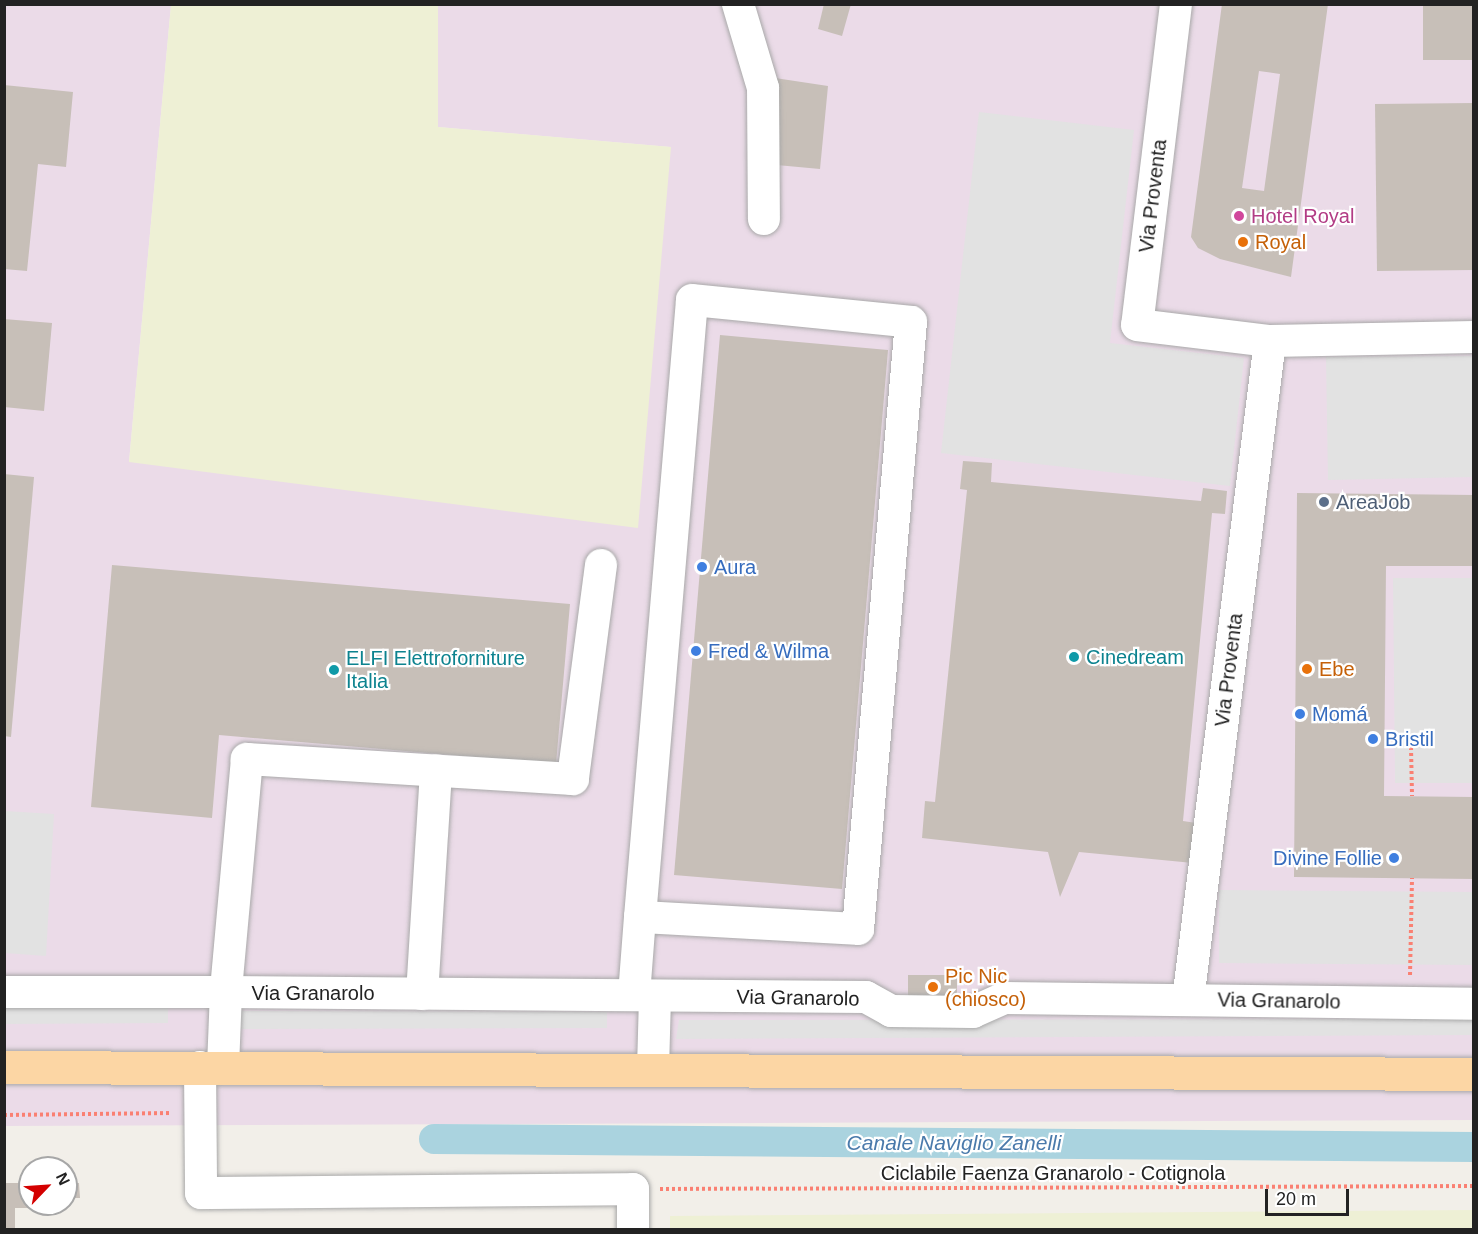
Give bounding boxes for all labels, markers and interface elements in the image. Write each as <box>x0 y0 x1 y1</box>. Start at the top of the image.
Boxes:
street label: Via Proventa <box>1134 138 1172 254</box>
place label: Hotel Royal <box>1251 204 1354 228</box>
marker: Hotel Royal <box>1232 209 1246 223</box>
place label: Royal <box>1255 230 1306 254</box>
marker: Royal <box>1236 235 1250 249</box>
place label: AreaJob <box>1336 490 1410 514</box>
marker: AreaJob <box>1317 495 1331 509</box>
place label: Aura <box>714 555 756 579</box>
marker: Aura <box>695 560 709 574</box>
street label: Via Proventa <box>1210 612 1248 728</box>
place label: Fred & Wilma <box>708 639 829 663</box>
marker: Fred & Wilma <box>689 644 703 658</box>
place label: Cinedream <box>1086 645 1184 669</box>
place label: ELFI Elettroforniture Italia <box>346 646 525 693</box>
marker: Cinedream <box>1067 650 1081 664</box>
place label: Ebe <box>1319 657 1355 681</box>
marker: Ebe <box>1300 662 1314 676</box>
marker: ELFI Elettroforniture Italia <box>327 663 341 677</box>
place label: Momá <box>1312 702 1368 726</box>
marker: Momá <box>1293 707 1307 721</box>
place label: Bristil <box>1385 727 1434 751</box>
marker: Bristil <box>1366 732 1380 746</box>
place label: Divine Follie <box>1273 846 1382 870</box>
marker: Divine Follie <box>1387 851 1401 865</box>
place label: Pic Nic (chiosco) <box>945 964 1026 1011</box>
marker: Pic Nic (chiosco) <box>926 980 940 994</box>
street label: Via Granarolo <box>251 981 375 1005</box>
street label: Via Granarolo <box>736 985 860 1011</box>
street label: Via Granarolo <box>1217 988 1341 1014</box>
water label: Canale Naviglio Zanelli <box>847 1130 1061 1156</box>
north arrow <box>18 1156 78 1216</box>
street label: Ciclabile Faenza Granarolo - Cotignola <box>881 1161 1225 1185</box>
text: N <box>53 1170 73 1188</box>
scale bar <box>1268 1177 1352 1215</box>
text: 20 m <box>1276 1189 1316 1209</box>

